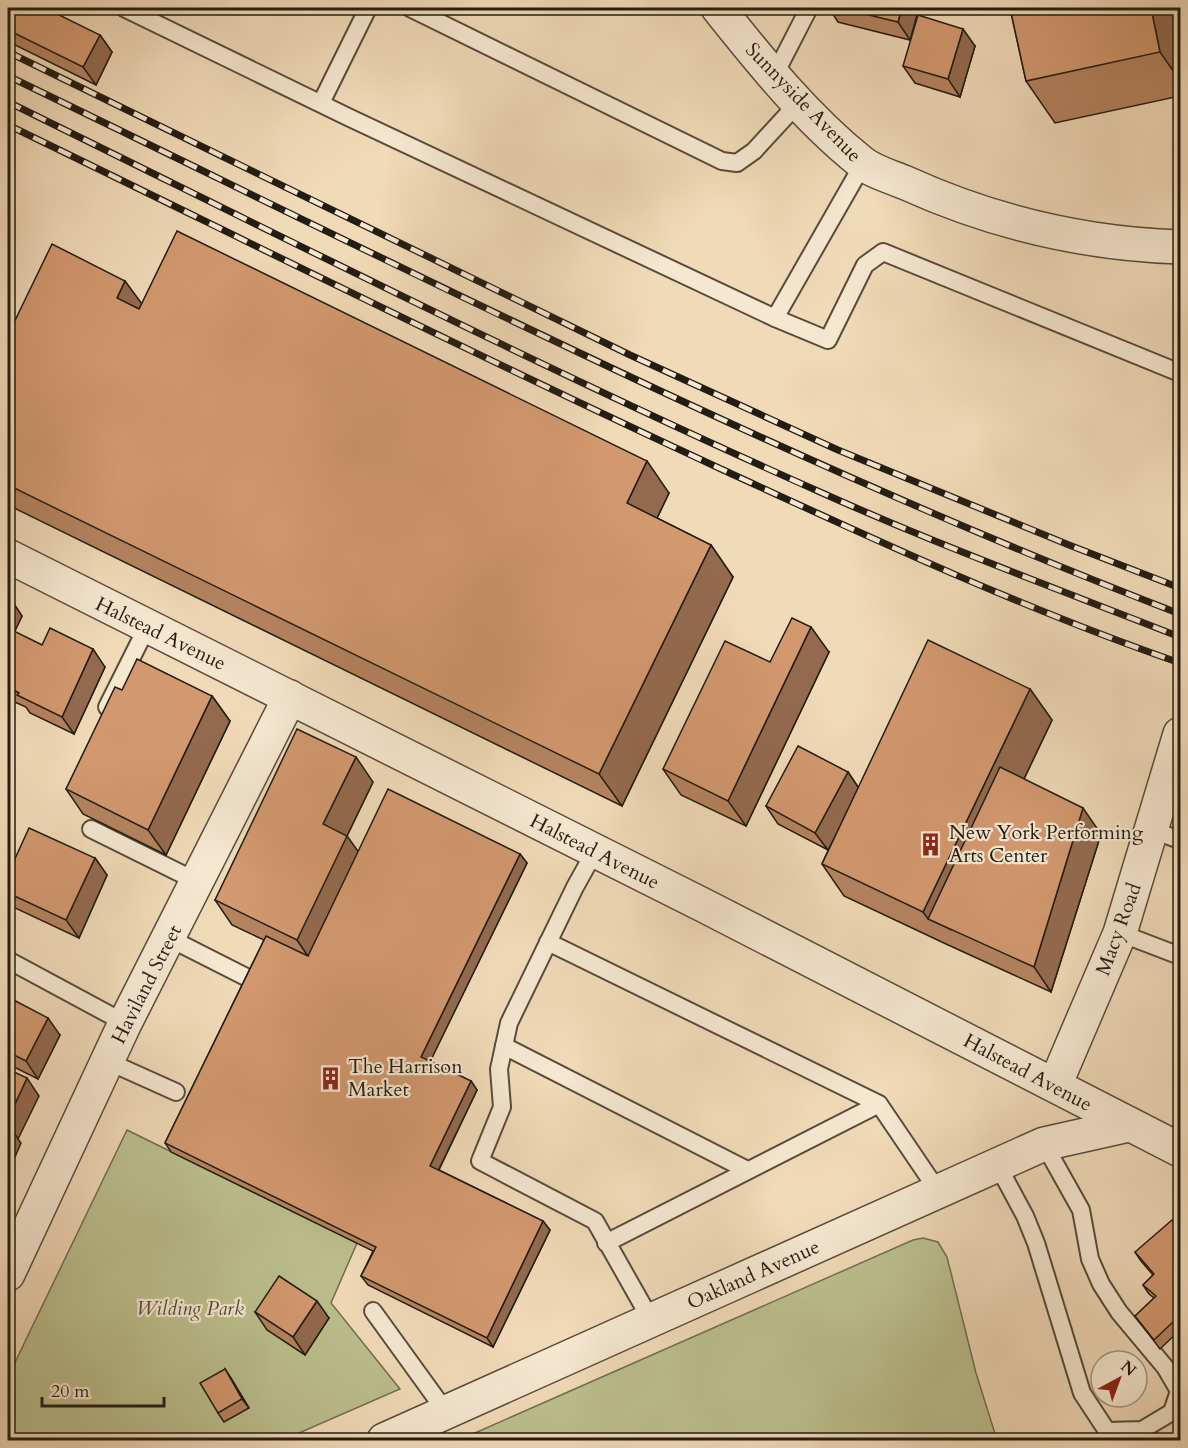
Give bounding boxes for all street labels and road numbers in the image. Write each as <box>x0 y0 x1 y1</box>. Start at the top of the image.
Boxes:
street label: Sunnyside Avenue <box>740 37 868 168</box>
street label: Halstead Avenue <box>91 590 231 677</box>
street label: Halstead Avenue <box>525 807 664 896</box>
street label: Macy Road <box>1089 879 1148 979</box>
street label: Haviland Street <box>105 919 188 1048</box>
street label: Halstead Avenue <box>959 1027 1097 1118</box>
street label: Oakland Avenue <box>683 1233 824 1316</box>

